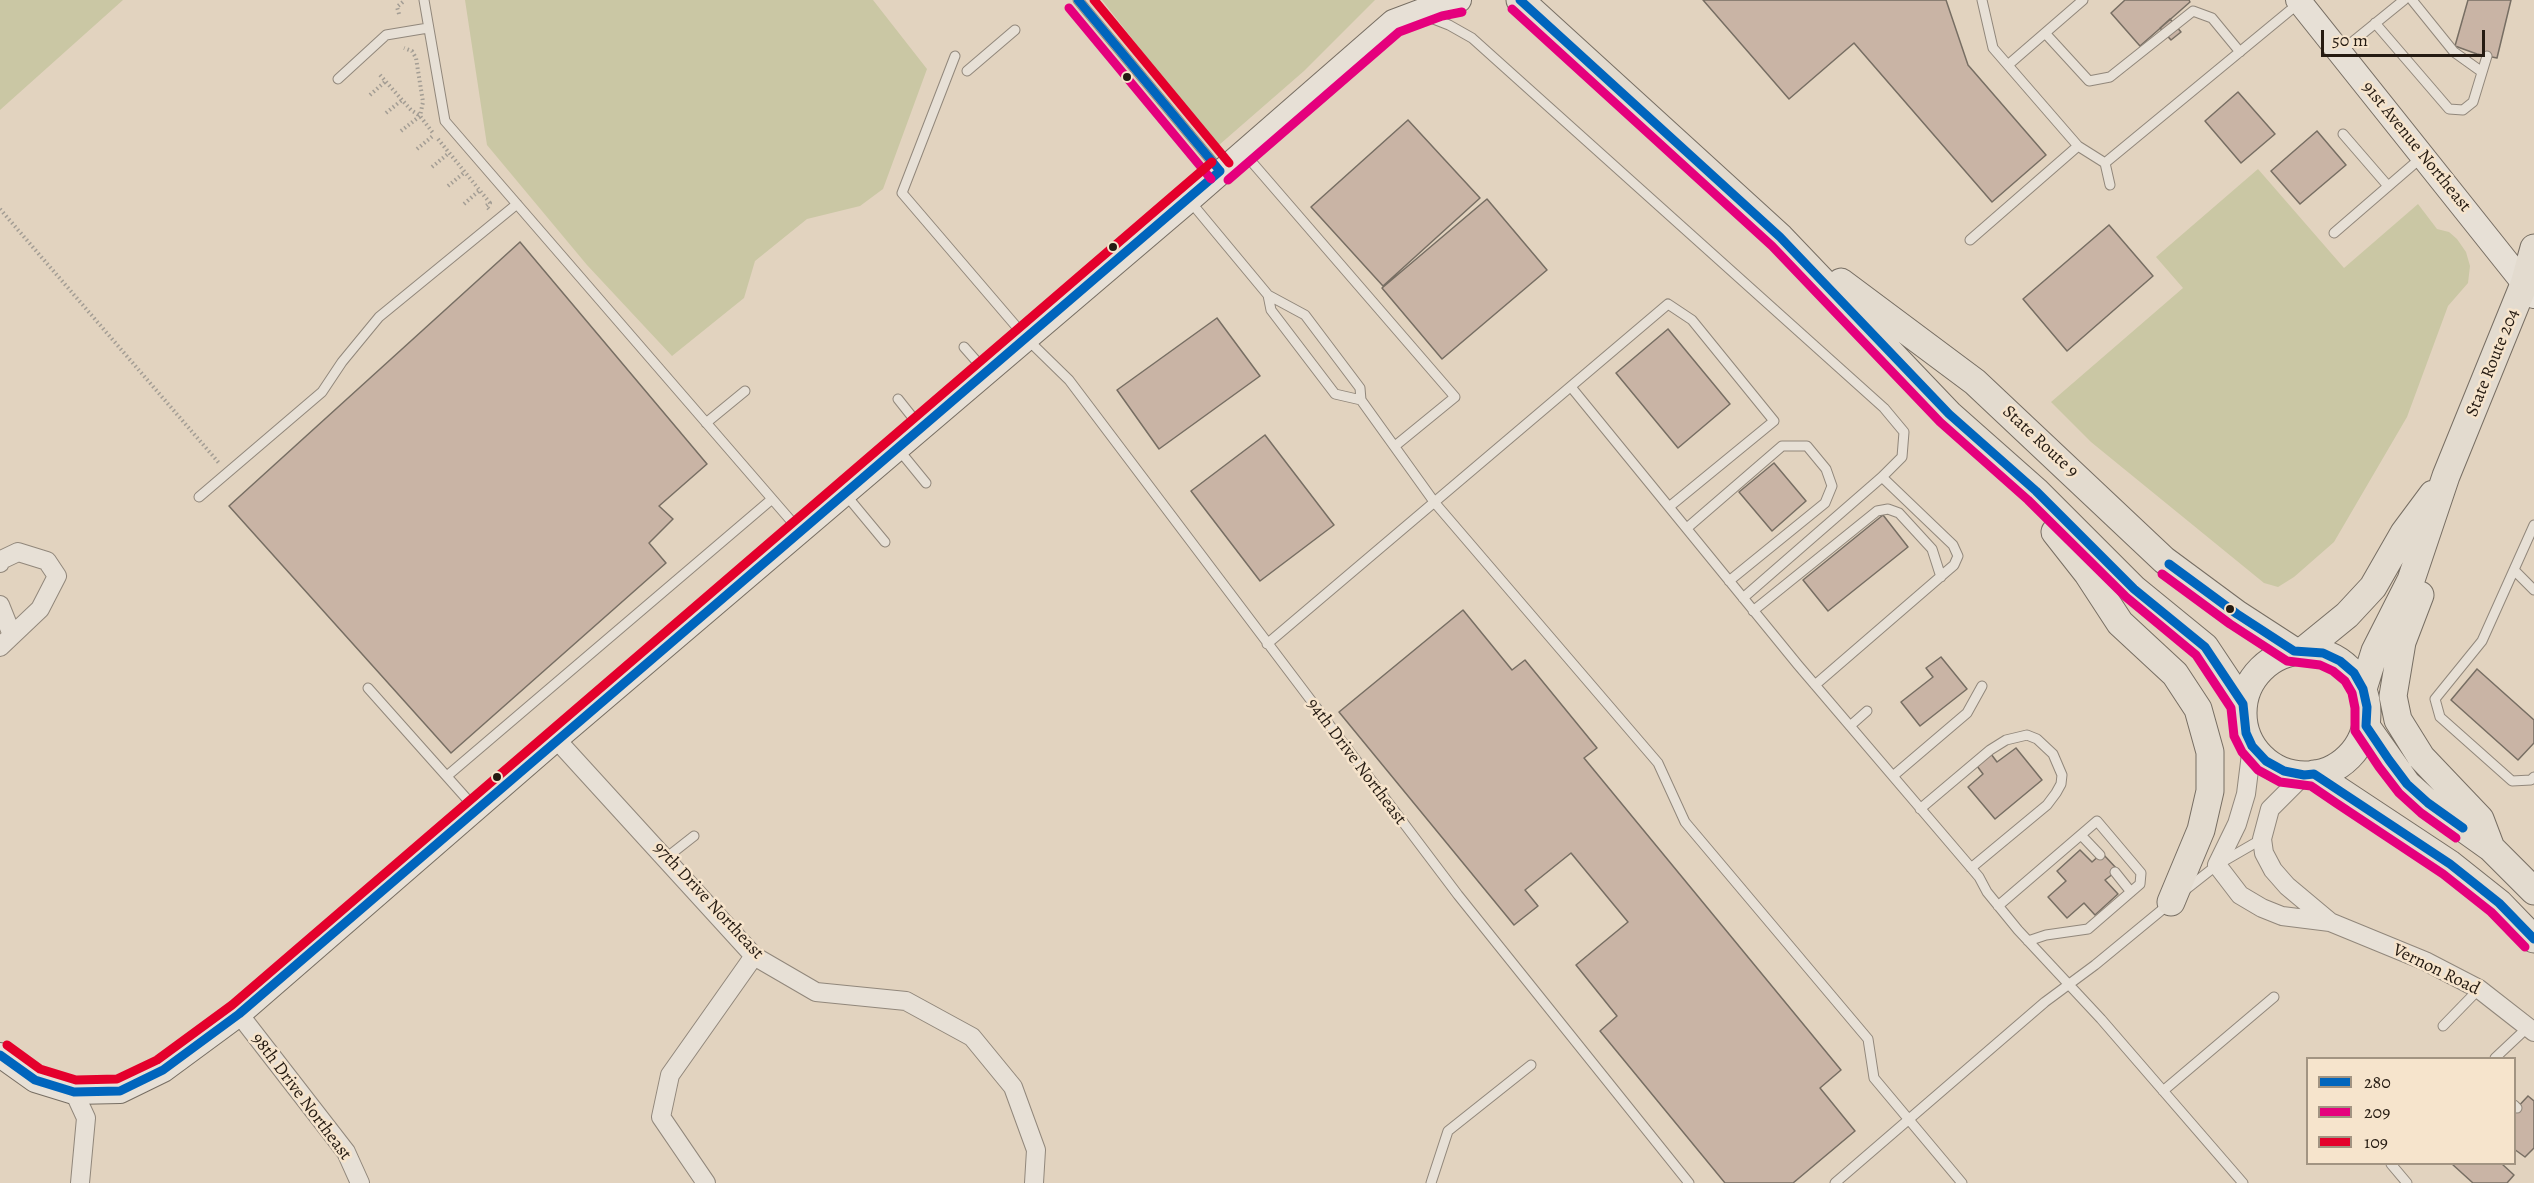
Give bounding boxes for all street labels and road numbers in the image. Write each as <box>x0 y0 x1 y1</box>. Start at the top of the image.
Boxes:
street label: 91st Avenue Northeast <box>2357 77 2475 217</box>
street label: State Route 204 <box>2462 306 2524 420</box>
street label: State Route 9 <box>1997 401 2083 483</box>
street label: 94th Drive Northeast <box>1301 694 1411 830</box>
street label: 97th Drive Northeast <box>648 838 768 964</box>
street label: Vernon Road <box>2389 940 2483 1000</box>
street label: 98th Drive Northeast <box>246 1029 356 1165</box>

